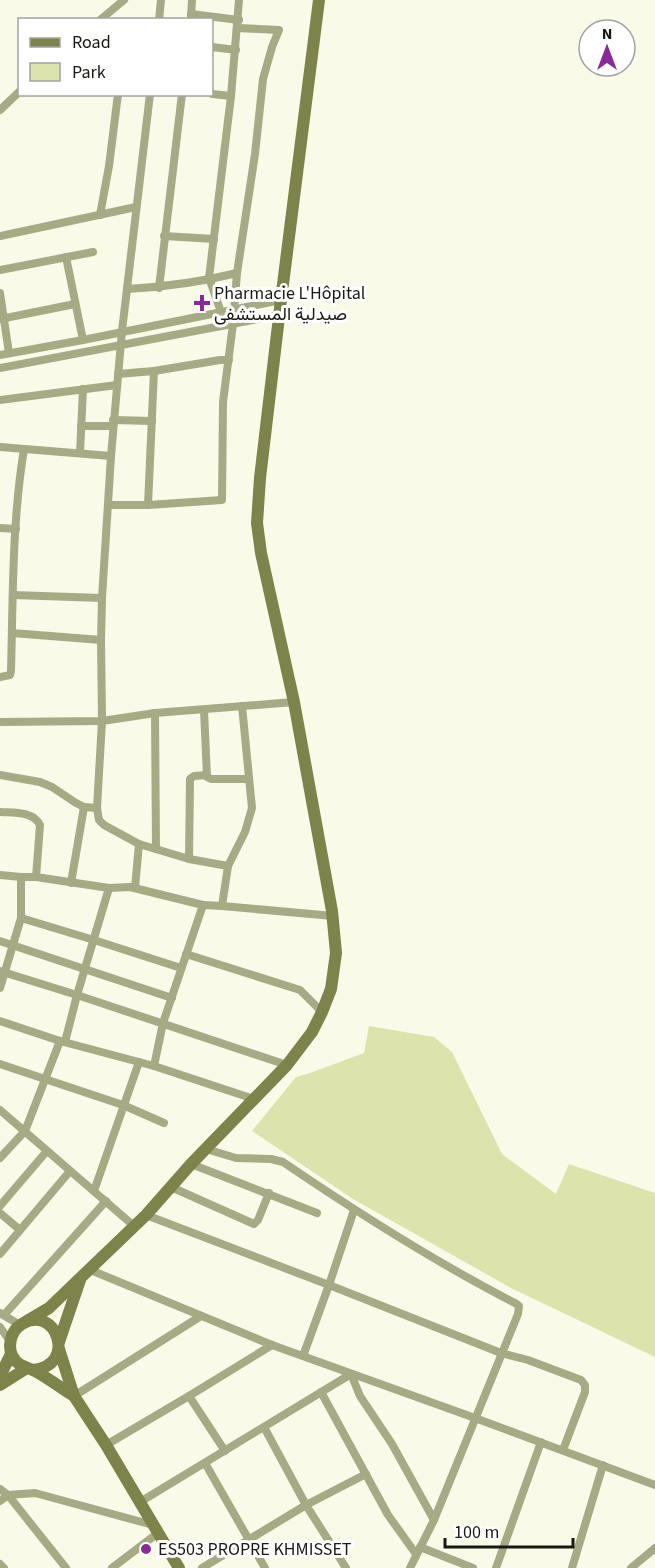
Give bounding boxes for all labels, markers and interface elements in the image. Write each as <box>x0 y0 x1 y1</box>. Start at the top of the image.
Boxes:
legend <box>18 18 213 96</box>
north arrow <box>577 18 637 78</box>
text: N <box>602 23 612 45</box>
text: Road <box>72 30 111 55</box>
text: Park <box>72 60 106 85</box>
place label: Pharmacie L'Hôpital صيدلية المستشفى <box>214 281 365 327</box>
marker: Pharmacie L'Hôpital صيدلية المستشفى <box>195 296 209 310</box>
scale bar <box>445 1511 572 1549</box>
text: 100 m <box>454 1520 499 1545</box>
place label: ES503 PROPRE KHMISSET <box>158 1537 352 1562</box>
marker: ES503 PROPRE KHMISSET <box>139 1542 153 1556</box>

